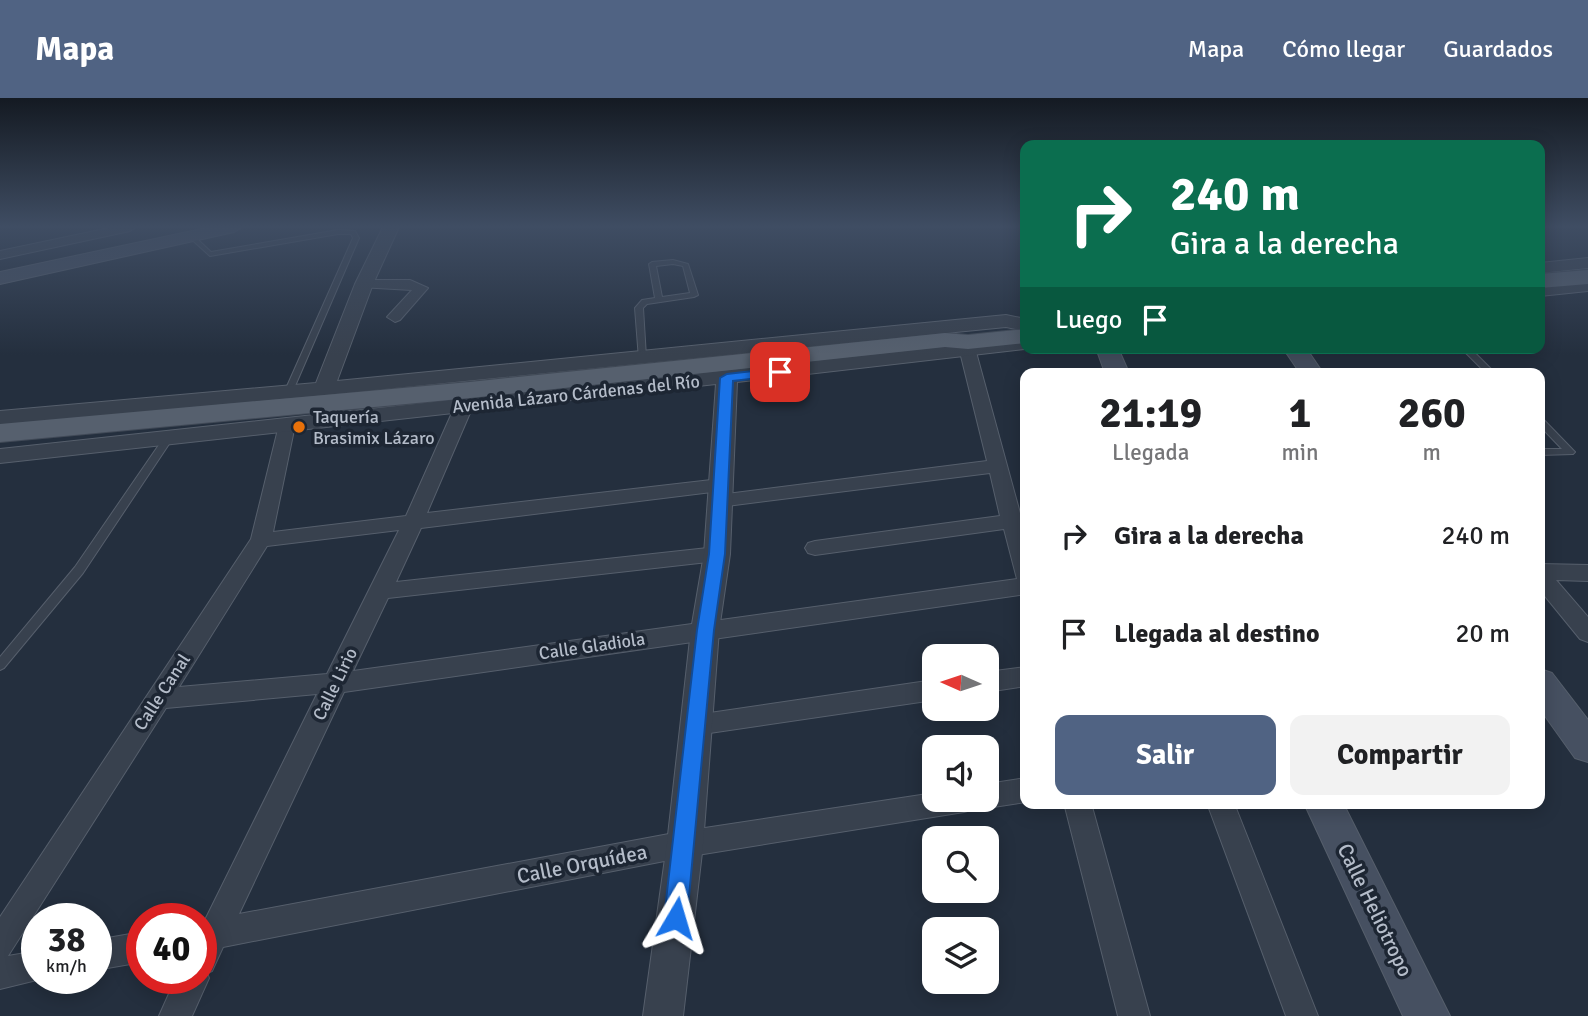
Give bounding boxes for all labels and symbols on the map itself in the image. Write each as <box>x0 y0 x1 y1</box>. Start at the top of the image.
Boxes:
pin <box>750 342 810 402</box>
street label: Avenida Lázaro Cárdenas del Río <box>451 370 701 418</box>
place label: Taquería Brasimix Lázaro <box>313 406 435 449</box>
marker: Taquería Brasimix Lázaro <box>291 419 307 435</box>
street label: Calle Gladiola <box>537 628 647 664</box>
street label: Calle Lirio <box>308 644 362 724</box>
north arrow <box>922 644 999 721</box>
street label: Calle Canal <box>129 649 195 735</box>
street label: Calle Orquídea <box>515 839 649 889</box>
street label: Calle Heliotropo <box>1332 839 1418 981</box>
position arrow <box>639 881 713 955</box>
speed limit sign: 40 <box>126 903 217 994</box>

